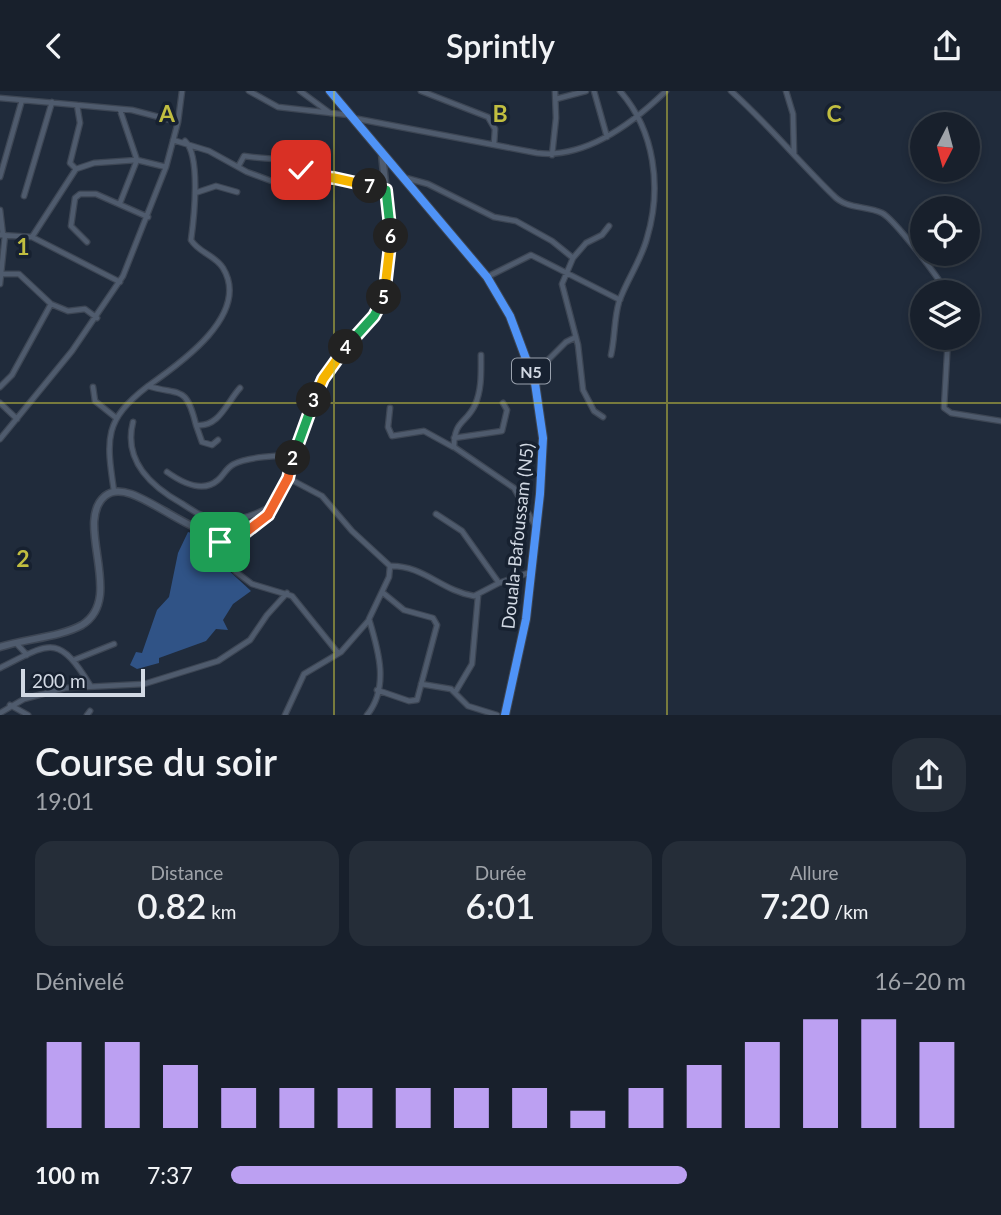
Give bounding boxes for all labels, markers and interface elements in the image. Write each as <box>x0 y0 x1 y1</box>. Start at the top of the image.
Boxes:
text: Sprintly <box>446 26 555 65</box>
icon: back <box>35 27 73 65</box>
icon: share <box>928 27 966 65</box>
text: A <box>158 99 176 127</box>
text: B <box>492 99 508 127</box>
text: C <box>826 99 842 127</box>
north arrow <box>910 112 980 182</box>
map controls <box>910 112 980 350</box>
pin <box>271 140 331 200</box>
icon: check <box>282 151 320 189</box>
pin: 7 <box>352 169 388 203</box>
text: 7 <box>364 174 375 197</box>
button: locate <box>910 196 980 266</box>
pin: 6 <box>374 219 408 253</box>
text: 6 <box>385 224 396 247</box>
text: 1 <box>16 232 30 260</box>
pin: 5 <box>366 279 402 315</box>
button: layers <box>910 280 980 350</box>
text: 5 <box>378 285 389 308</box>
pin: 4 <box>328 329 364 365</box>
text: 4 <box>340 335 351 358</box>
road number: N5 <box>512 359 550 383</box>
pin: 3 <box>296 383 332 417</box>
text: 3 <box>308 388 319 411</box>
pin: 2 <box>276 441 310 475</box>
street label: Douala-Bafoussam (N5) <box>496 442 538 630</box>
text: 2 <box>287 446 298 469</box>
pin <box>190 512 250 572</box>
icon: arrive <box>201 523 239 561</box>
text: 2 <box>16 544 30 572</box>
scale bar <box>21 666 145 697</box>
text: 200 m <box>32 669 86 692</box>
text: Course du soir <box>35 738 277 784</box>
button: share <box>892 738 966 812</box>
text: 19:01 <box>35 787 94 815</box>
text: Distance <box>150 861 223 884</box>
text: Durée <box>475 861 526 884</box>
text: Allure <box>790 861 839 884</box>
text: 0.82 <box>137 884 206 926</box>
text: 6:01 <box>466 884 535 926</box>
text: 7:20 <box>760 884 830 926</box>
text: km <box>206 900 237 923</box>
text: /km <box>830 900 868 923</box>
text: Dénivelé <box>35 967 124 995</box>
text: 16–20 m <box>874 967 966 995</box>
text: 100 m <box>35 1161 100 1189</box>
text: 7:37 <box>147 1161 193 1189</box>

